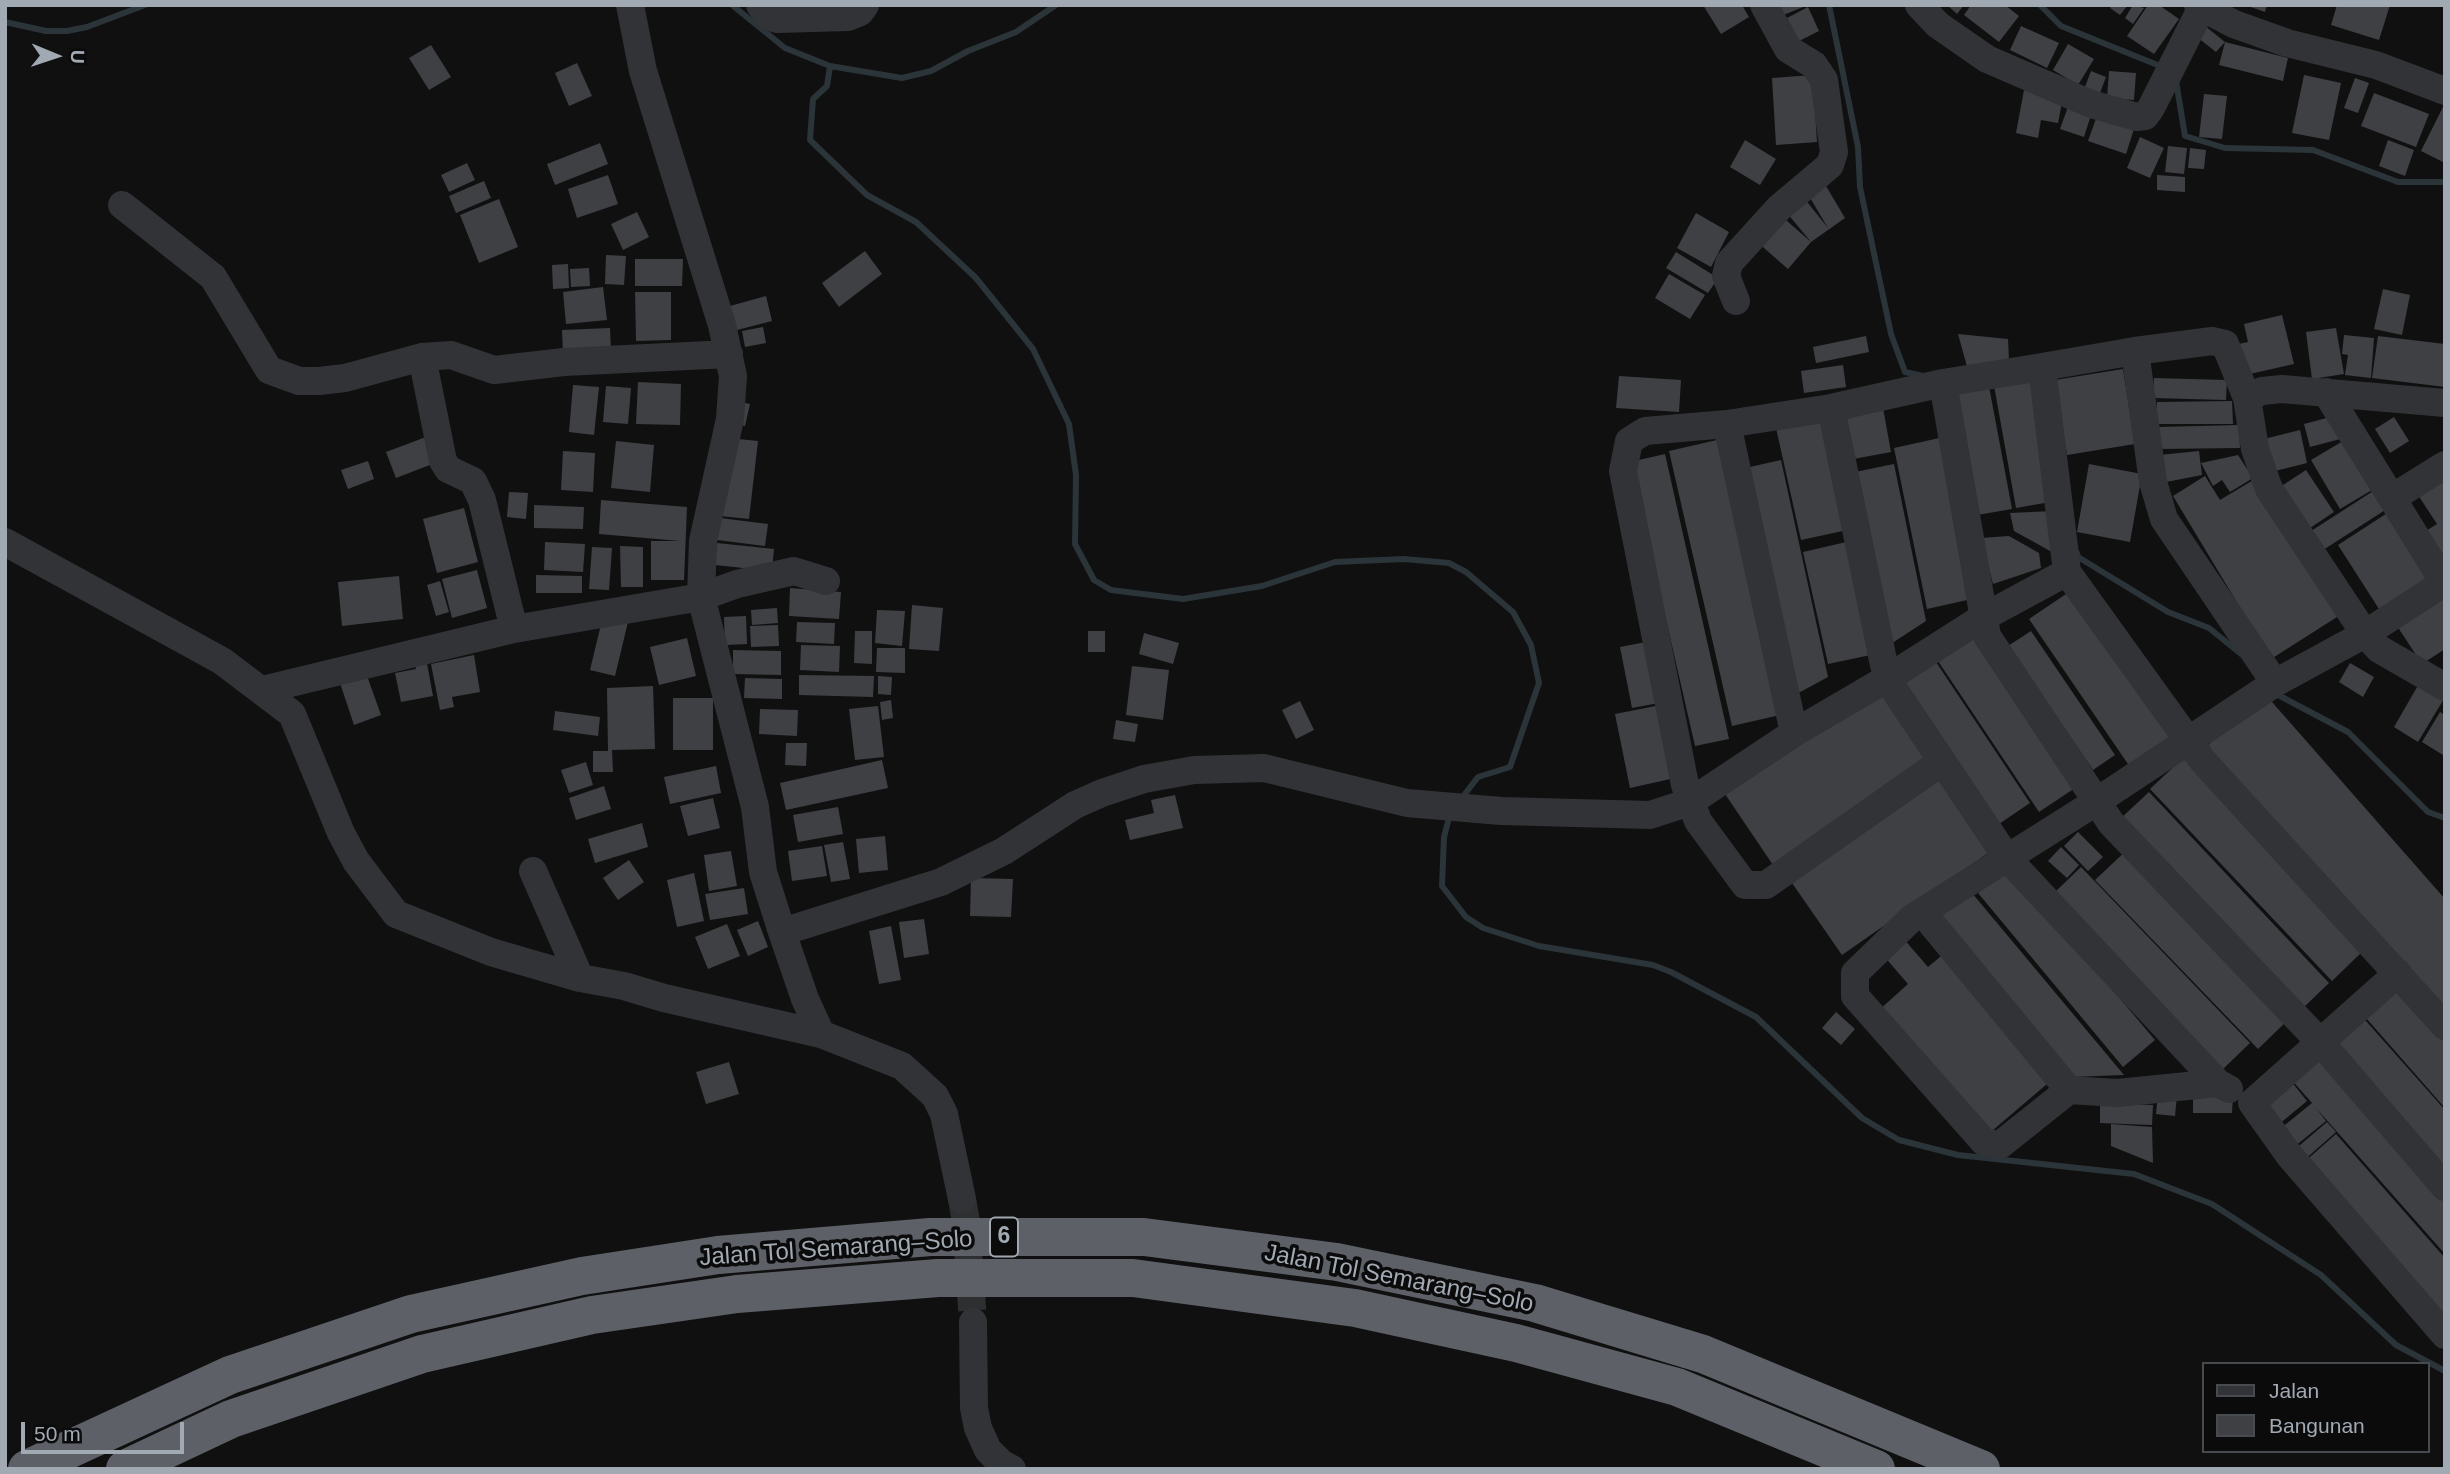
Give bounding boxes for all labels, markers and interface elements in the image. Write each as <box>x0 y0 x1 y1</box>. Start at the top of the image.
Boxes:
north arrow <box>21 21 91 91</box>
text: U <box>67 50 88 64</box>
road number: 6 <box>990 1218 1018 1256</box>
street label: Jalan Tol Semarang–Solo <box>699 1225 973 1273</box>
street label: Jalan Tol Semarang–Solo <box>1262 1239 1536 1319</box>
legend <box>2202 1362 2429 1453</box>
text: Jalan <box>2269 1379 2319 1402</box>
scale bar <box>24 1408 187 1452</box>
text: Bangunan <box>2269 1414 2365 1437</box>
text: 50 m <box>34 1422 81 1445</box>

